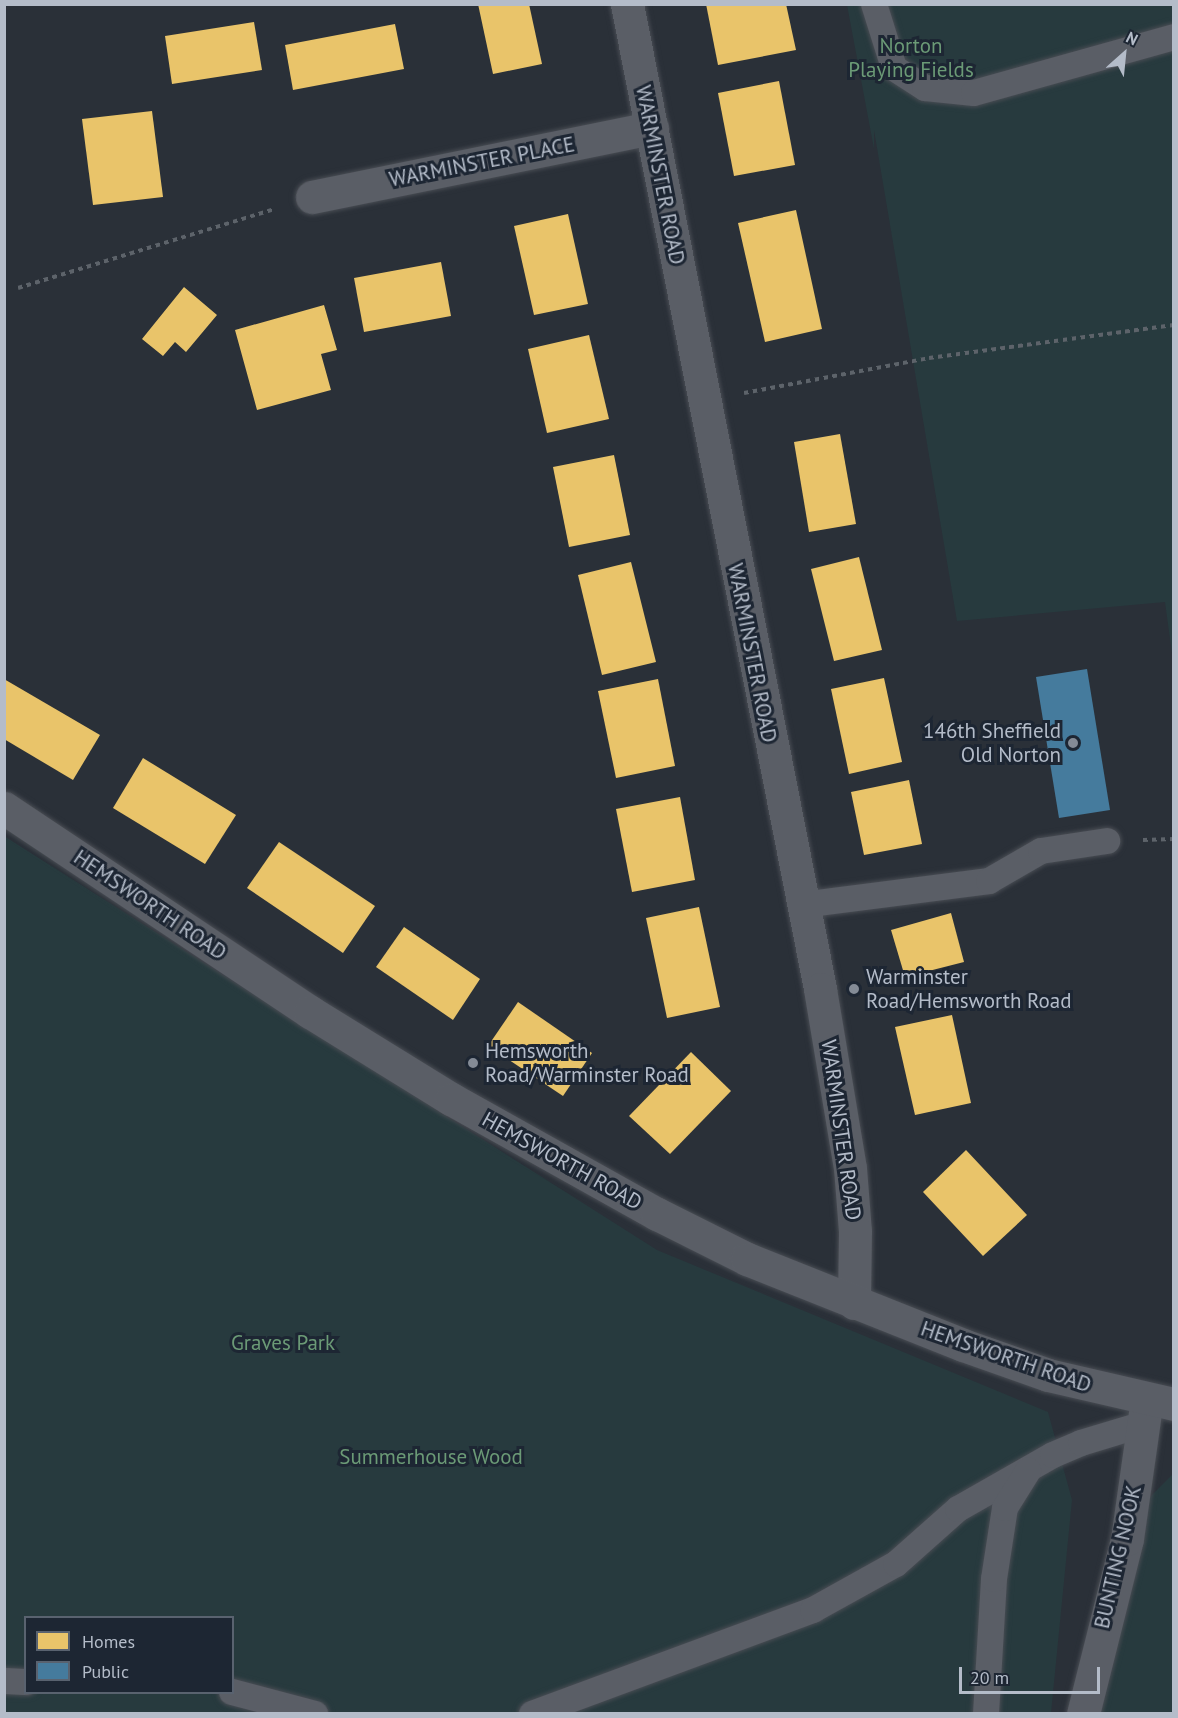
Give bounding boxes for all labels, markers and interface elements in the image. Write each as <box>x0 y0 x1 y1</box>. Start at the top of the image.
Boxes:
north arrow <box>1094 24 1154 84</box>
text: N <box>1123 27 1141 49</box>
park label: Norton Playing Fields <box>848 33 974 83</box>
street label: WARMINSTER ROAD <box>630 83 690 267</box>
street label: WARMINSTER PLACE <box>387 132 577 192</box>
street label: WARMINSTER ROAD <box>722 561 782 745</box>
place label: 146th Sheffield Old Norton <box>923 718 1061 768</box>
marker: 146th Sheffield Old Norton <box>1066 736 1080 750</box>
street label: HEMSWORTH ROAD <box>69 845 231 965</box>
place label: Warminster Road/Hemsworth Road <box>866 964 1071 1014</box>
marker: Warminster Road/Hemsworth Road <box>847 982 861 996</box>
place label: Hemsworth Road/Warminster Road <box>485 1038 689 1088</box>
street label: WARMINSTER ROAD <box>816 1038 866 1222</box>
marker: Hemsworth Road/Warminster Road <box>466 1056 480 1070</box>
street label: HEMSWORTH ROAD <box>478 1107 646 1215</box>
street label: HEMSWORTH ROAD <box>918 1316 1094 1398</box>
park label: Graves Park <box>231 1330 335 1356</box>
park label: Summerhouse Wood <box>339 1444 523 1470</box>
street label: BUNTING NOOK <box>1089 1483 1147 1631</box>
legend <box>24 1616 234 1694</box>
text: Homes <box>82 1630 135 1653</box>
scale bar <box>962 1655 1103 1693</box>
text: Public <box>82 1660 129 1683</box>
text: 20 m <box>970 1666 1009 1689</box>

